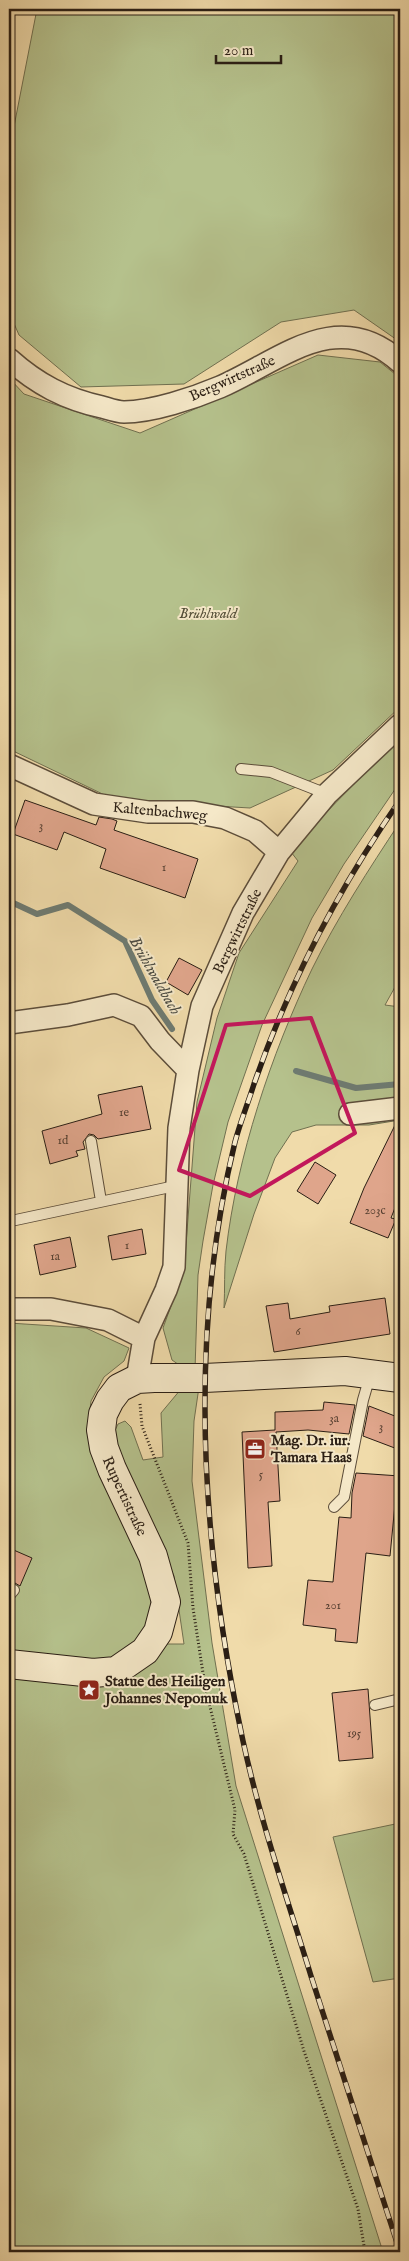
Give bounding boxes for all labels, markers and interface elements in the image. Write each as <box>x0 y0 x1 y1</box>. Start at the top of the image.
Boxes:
scale bar <box>216 32 282 64</box>
text: 20 m <box>224 41 254 60</box>
street label: Bergwirtstraße <box>186 351 278 406</box>
park label: Brühlwald <box>179 604 238 623</box>
street label: Kaltenbachweg <box>112 798 209 825</box>
house number: 3 <box>39 818 43 833</box>
house number: 1 <box>162 860 166 875</box>
street label: Bergwirtstraße <box>209 886 266 977</box>
water label: Brühlwaldbach <box>124 933 185 1019</box>
house number: 1e <box>119 1105 129 1120</box>
house number: 1d <box>58 1133 69 1148</box>
house number: 203c <box>364 1203 386 1218</box>
house number: 1 <box>125 1238 129 1253</box>
house number: 1a <box>50 1249 61 1264</box>
house number: 6 <box>295 1324 301 1339</box>
house number: 3a <box>329 1411 340 1426</box>
house number: 3 <box>379 1419 383 1434</box>
place label: Mag. Dr. iur. Tamara Haas <box>270 1431 352 1467</box>
office icon: Mag. Dr. iur. Tamara Haas <box>243 1437 267 1461</box>
street label: Rupertistraße <box>98 1453 151 1539</box>
house number: 5 <box>259 1467 264 1482</box>
house number: 201 <box>325 1598 341 1613</box>
place label: Statue des Heiligen Johannes Nepomuk <box>103 1672 229 1708</box>
place icon: Statue des Heiligen Johannes Nepomuk <box>77 1678 101 1702</box>
house number: 195 <box>347 1726 362 1741</box>

